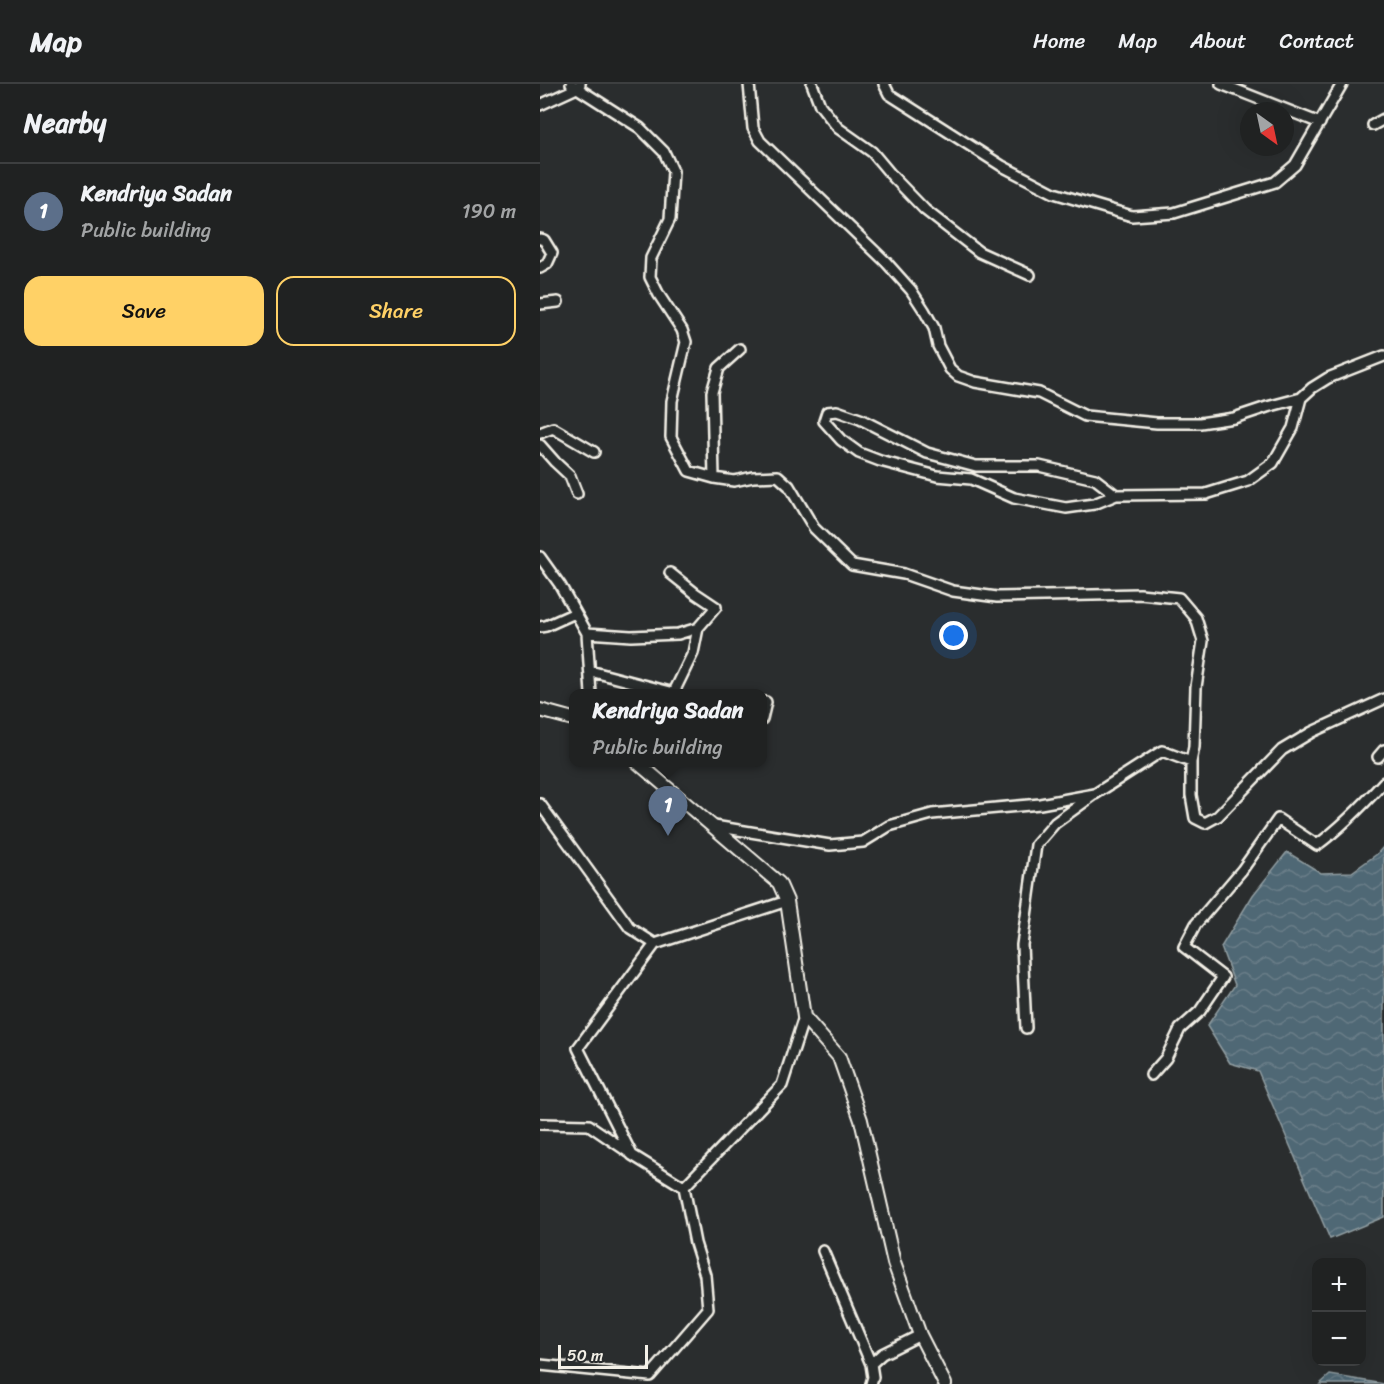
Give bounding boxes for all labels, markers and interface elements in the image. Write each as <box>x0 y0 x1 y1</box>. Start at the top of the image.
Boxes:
text: Map <box>30 17 82 66</box>
text: Home <box>1033 22 1085 60</box>
text: Map <box>1118 22 1157 60</box>
text: About <box>1190 22 1247 60</box>
text: Contact <box>1280 22 1354 60</box>
text: Nearby <box>24 100 106 146</box>
north arrow <box>1240 102 1294 156</box>
text: Kendriya Sadan <box>81 174 232 213</box>
text: 1 <box>39 194 48 229</box>
text: 190 m <box>462 194 516 229</box>
text: Public building <box>81 213 211 248</box>
button: Save <box>24 276 264 346</box>
button: Share <box>276 276 516 346</box>
your location <box>939 621 968 650</box>
popup <box>569 689 767 767</box>
text: Kendriya Sadan <box>593 691 743 730</box>
text: Public building <box>593 730 723 765</box>
pin: 1 <box>648 786 688 836</box>
map controls <box>1312 1258 1366 1366</box>
button: + <box>1312 1258 1366 1312</box>
button: − <box>1312 1312 1366 1366</box>
text: 50 m <box>567 1341 603 1370</box>
scale bar <box>558 1342 648 1370</box>

